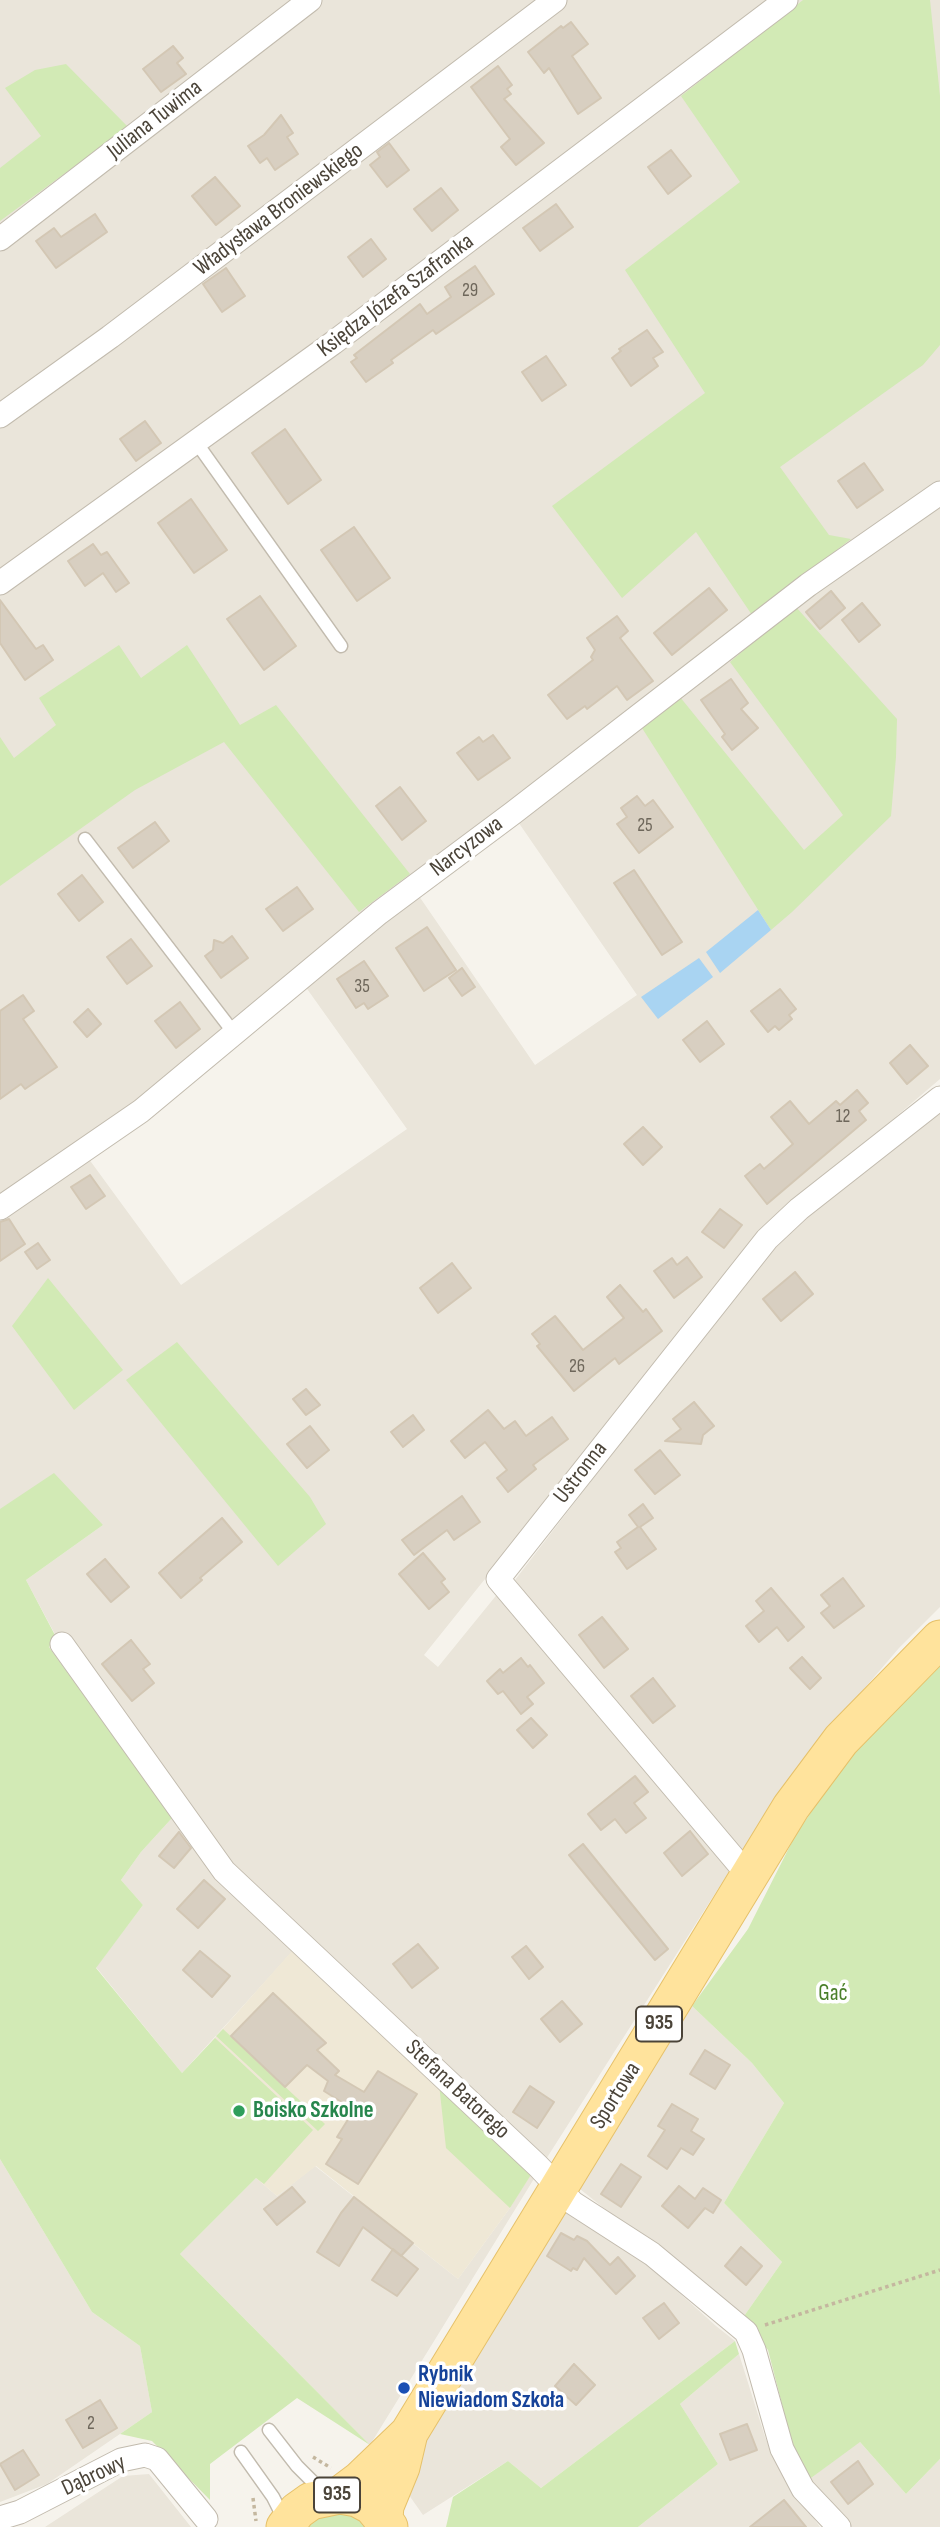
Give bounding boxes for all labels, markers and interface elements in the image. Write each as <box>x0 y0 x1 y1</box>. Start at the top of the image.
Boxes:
street label: Juliana Tuwima <box>102 74 208 166</box>
street label: Władysława Broniewskiego <box>189 137 369 283</box>
street label: Księdza Józefa Szafranka <box>312 228 480 364</box>
house number: 29 <box>462 280 478 302</box>
street label: Narcyzowa <box>425 811 509 883</box>
house number: 25 <box>637 815 653 837</box>
house number: 35 <box>354 976 370 998</box>
house number: 12 <box>836 1106 850 1128</box>
house number: 26 <box>569 1356 585 1378</box>
street label: Ustronna <box>548 1437 614 1509</box>
park label: Gać <box>818 1980 848 2008</box>
road number: 935 <box>636 2007 682 2042</box>
street label: Stefana Batorego <box>399 2034 515 2146</box>
street label: Sportowa <box>585 2058 647 2134</box>
place label: Boisko Szkolne <box>253 2097 373 2125</box>
marker: Boisko Szkolne <box>231 2103 247 2119</box>
place label: Rybnik Niewiadom Szkoła <box>418 2361 564 2415</box>
marker: Rybnik Niewiadom Szkoła <box>396 2380 412 2396</box>
house number: 2 <box>87 2413 95 2435</box>
street label: Dąbrowy <box>58 2449 130 2503</box>
road number: 935 <box>314 2478 360 2512</box>

